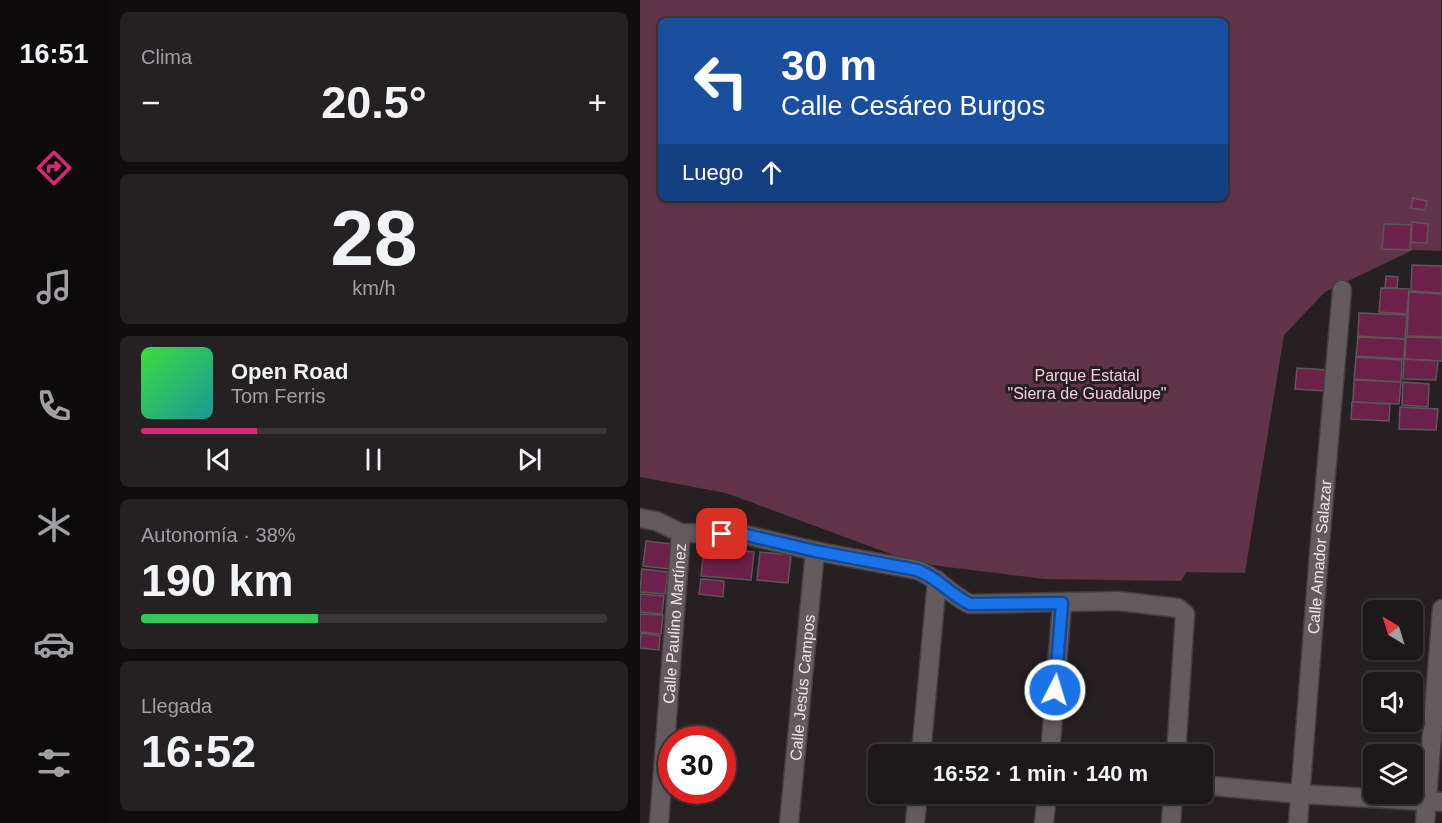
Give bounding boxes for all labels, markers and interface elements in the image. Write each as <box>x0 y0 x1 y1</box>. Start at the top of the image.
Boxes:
text: 16:51 <box>19 39 89 69</box>
icon: left <box>682 42 760 120</box>
text: 30 m <box>781 42 877 89</box>
text: Clima <box>141 46 192 68</box>
text: 20.5° <box>321 77 427 128</box>
text: − <box>141 84 160 121</box>
text: + <box>588 84 607 121</box>
text: Calle Cesáreo Burgos <box>781 91 1045 121</box>
icon: directions <box>33 147 75 189</box>
icon: ahead <box>755 156 788 189</box>
text: Luego <box>682 160 743 185</box>
text: 28 <box>331 194 417 282</box>
icon: music <box>33 266 75 308</box>
text: km/h <box>352 277 396 299</box>
text: Open Road <box>231 359 348 384</box>
park label: Parque Estatal "Sierra de Guadalupe" <box>1007 367 1167 402</box>
icon: phone <box>33 385 75 427</box>
text: Tom Ferris <box>231 385 325 407</box>
icon: previous <box>202 443 235 476</box>
icon: pause <box>357 443 390 476</box>
icon: next <box>513 443 546 476</box>
street label: Calle Amador Salazar <box>1304 478 1334 635</box>
icon: climate <box>33 504 75 546</box>
pin <box>696 508 747 559</box>
icon: arrive <box>705 517 738 550</box>
text: Autonomía · 38% <box>141 524 296 546</box>
street label: Calle Paulino Martínez <box>660 543 689 705</box>
text: 190 km <box>141 555 294 606</box>
north arrow <box>1363 600 1423 660</box>
map controls <box>1363 600 1423 804</box>
street label: Calle Jesús Campos <box>786 614 817 762</box>
icon: car <box>33 623 75 665</box>
position arrow <box>1023 658 1087 722</box>
button: sound <box>1363 672 1423 732</box>
text: Llegada <box>141 695 212 717</box>
text: 16:52 <box>141 726 256 777</box>
speed limit sign: 30 <box>658 726 736 804</box>
icon: filters <box>33 742 75 784</box>
button: layers <box>1363 744 1423 804</box>
text: 16:52 · 1 min · 140 m <box>933 761 1148 786</box>

